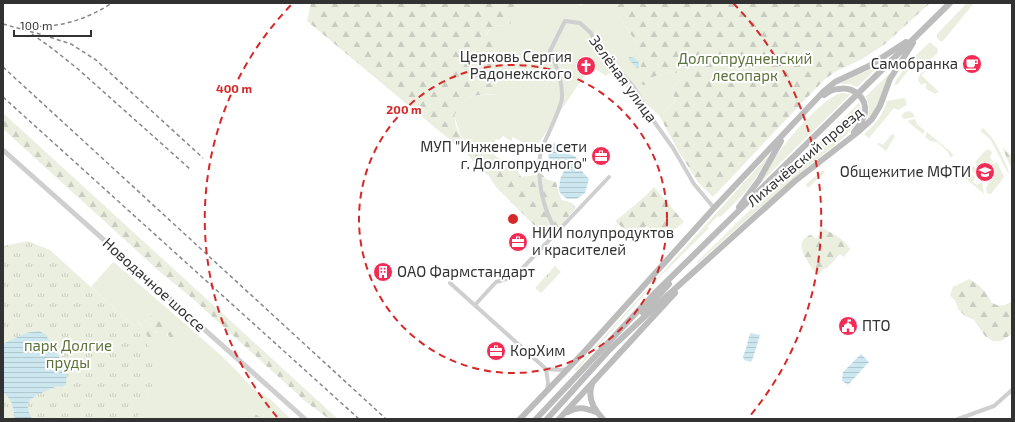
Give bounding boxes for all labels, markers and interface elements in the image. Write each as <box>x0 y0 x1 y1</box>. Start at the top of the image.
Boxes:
scale bar <box>14 12 91 38</box>
text: 100 m <box>20 18 52 32</box>
street label: Зелёная улица <box>585 31 661 126</box>
place label: Церковь Сергия Радонежского <box>460 47 572 82</box>
park label: Долгопрудненский лесопарк <box>678 49 812 84</box>
cafe icon: Самобранка <box>961 53 983 75</box>
place label: Самобранка <box>871 54 958 72</box>
church icon: Церковь Сергия Радонежского <box>575 55 597 77</box>
text: 400 m <box>216 81 252 95</box>
text: 200 m <box>386 102 422 116</box>
street label: Лихачёвский проезд <box>743 102 866 210</box>
place label: МУП "Инженерные сети г. Долгопрудного" <box>420 137 587 173</box>
office icon: МУП "Инженерные сети г. Долгопрудного" <box>590 145 612 167</box>
school or university icon: Общежитие МФТИ <box>974 161 996 183</box>
place label: Общежитие МФТИ <box>840 162 971 180</box>
centre of rings <box>506 212 520 226</box>
place label: НИИ полупродуктов и красителей <box>532 223 674 258</box>
office icon: НИИ полупродуктов и красителей <box>507 231 529 253</box>
street label: Новодачное шоссе <box>99 233 210 335</box>
building icon: ОАО Фармстандарт <box>372 261 394 283</box>
place label: ОАО Фармстандарт <box>397 262 535 280</box>
public building icon: ПТО <box>837 315 859 337</box>
place label: ПТО <box>862 316 891 334</box>
park label: парк Долгие пруды <box>24 336 112 372</box>
office icon: КорХим <box>485 340 507 362</box>
place label: КорХим <box>510 341 565 359</box>

